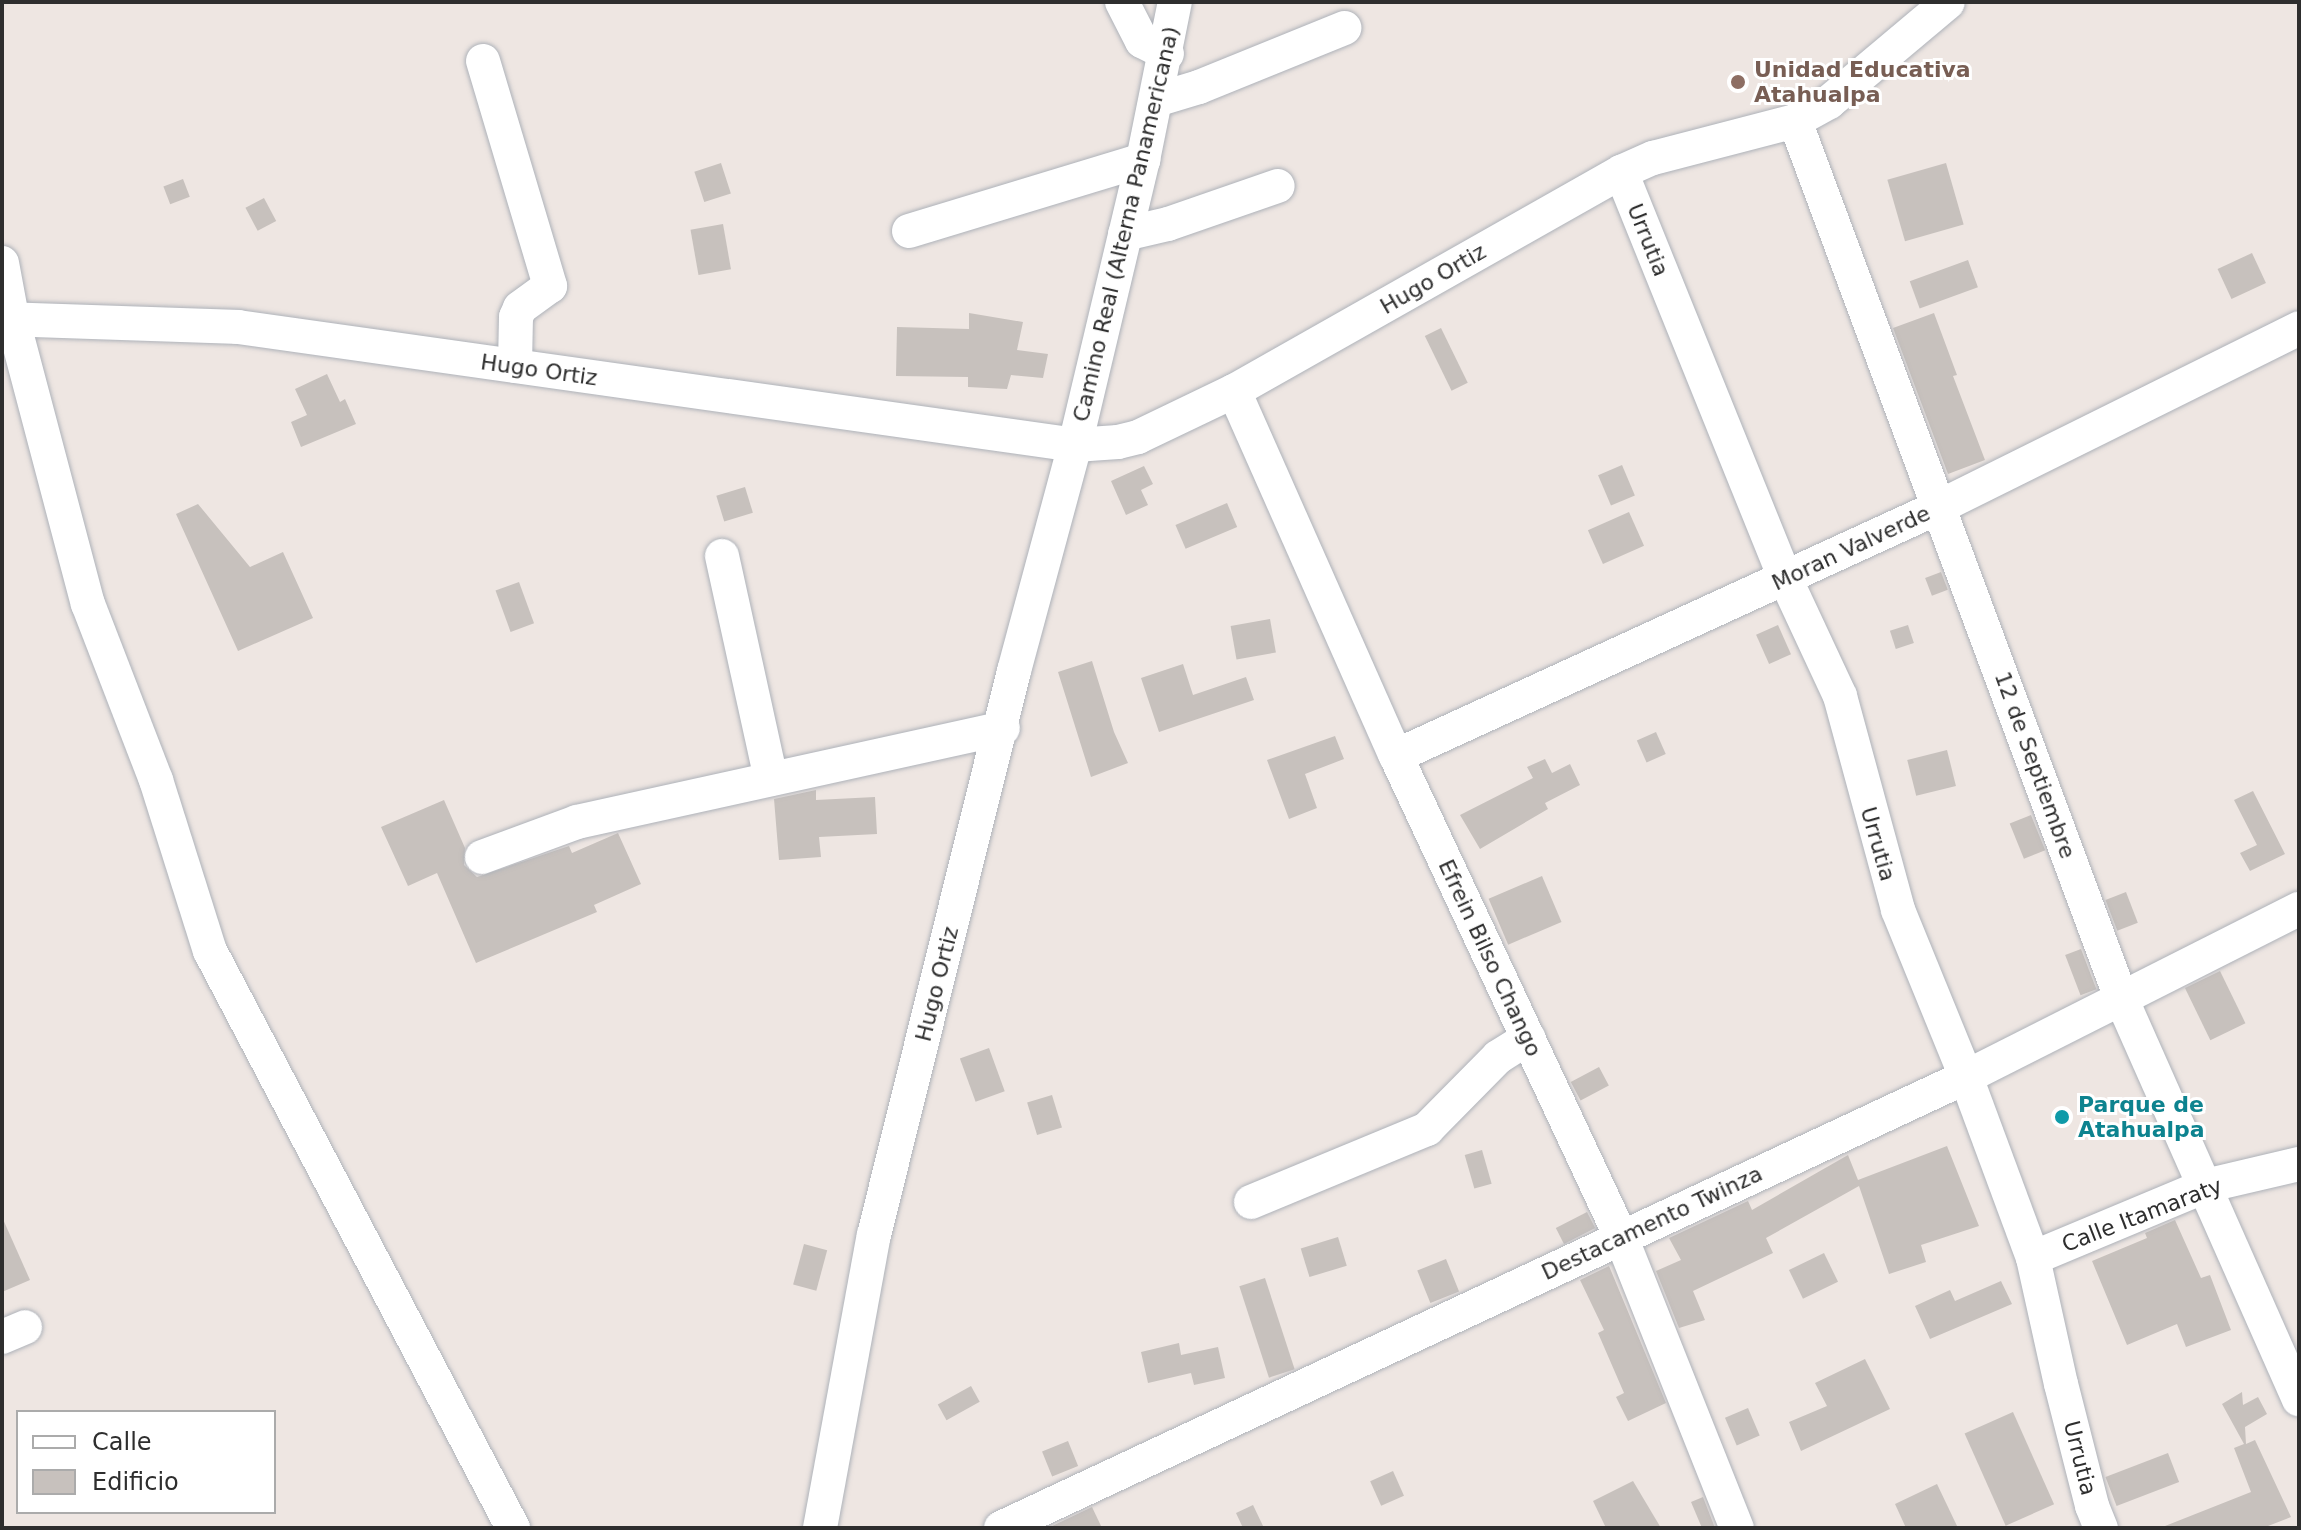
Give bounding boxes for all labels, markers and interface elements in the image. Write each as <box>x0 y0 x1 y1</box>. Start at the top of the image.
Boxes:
street label: Camino Real (Alterna Panamericana) <box>1068 24 1184 424</box>
place label: Unidad Educativa Atahualpa <box>1754 56 1971 108</box>
marker: Unidad Educativa Atahualpa <box>1729 73 1747 91</box>
street label: Urrutia <box>1622 200 1674 280</box>
street label: Hugo Ortiz <box>1375 238 1491 320</box>
street label: Hugo Ortiz <box>479 349 599 391</box>
street label: Moran Valverde <box>1768 500 1934 596</box>
street label: 12 de Septiembre <box>1989 668 2081 862</box>
street label: Urrutia <box>1855 804 1901 884</box>
street label: Efrein Bilso Chango <box>1433 855 1547 1061</box>
street label: Hugo Ortiz <box>910 924 964 1044</box>
place label: Parque de Atahualpa <box>2078 1091 2205 1142</box>
marker: Parque de Atahualpa <box>2053 1108 2071 1126</box>
street label: Destacamento Twinza <box>1537 1160 1767 1286</box>
street label: Calle Itamaraty <box>2058 1172 2226 1258</box>
legend <box>16 1410 276 1514</box>
street label: Urrutia <box>2058 1418 2102 1498</box>
text: Calle <box>92 1428 152 1456</box>
text: Edificio <box>92 1468 179 1496</box>

